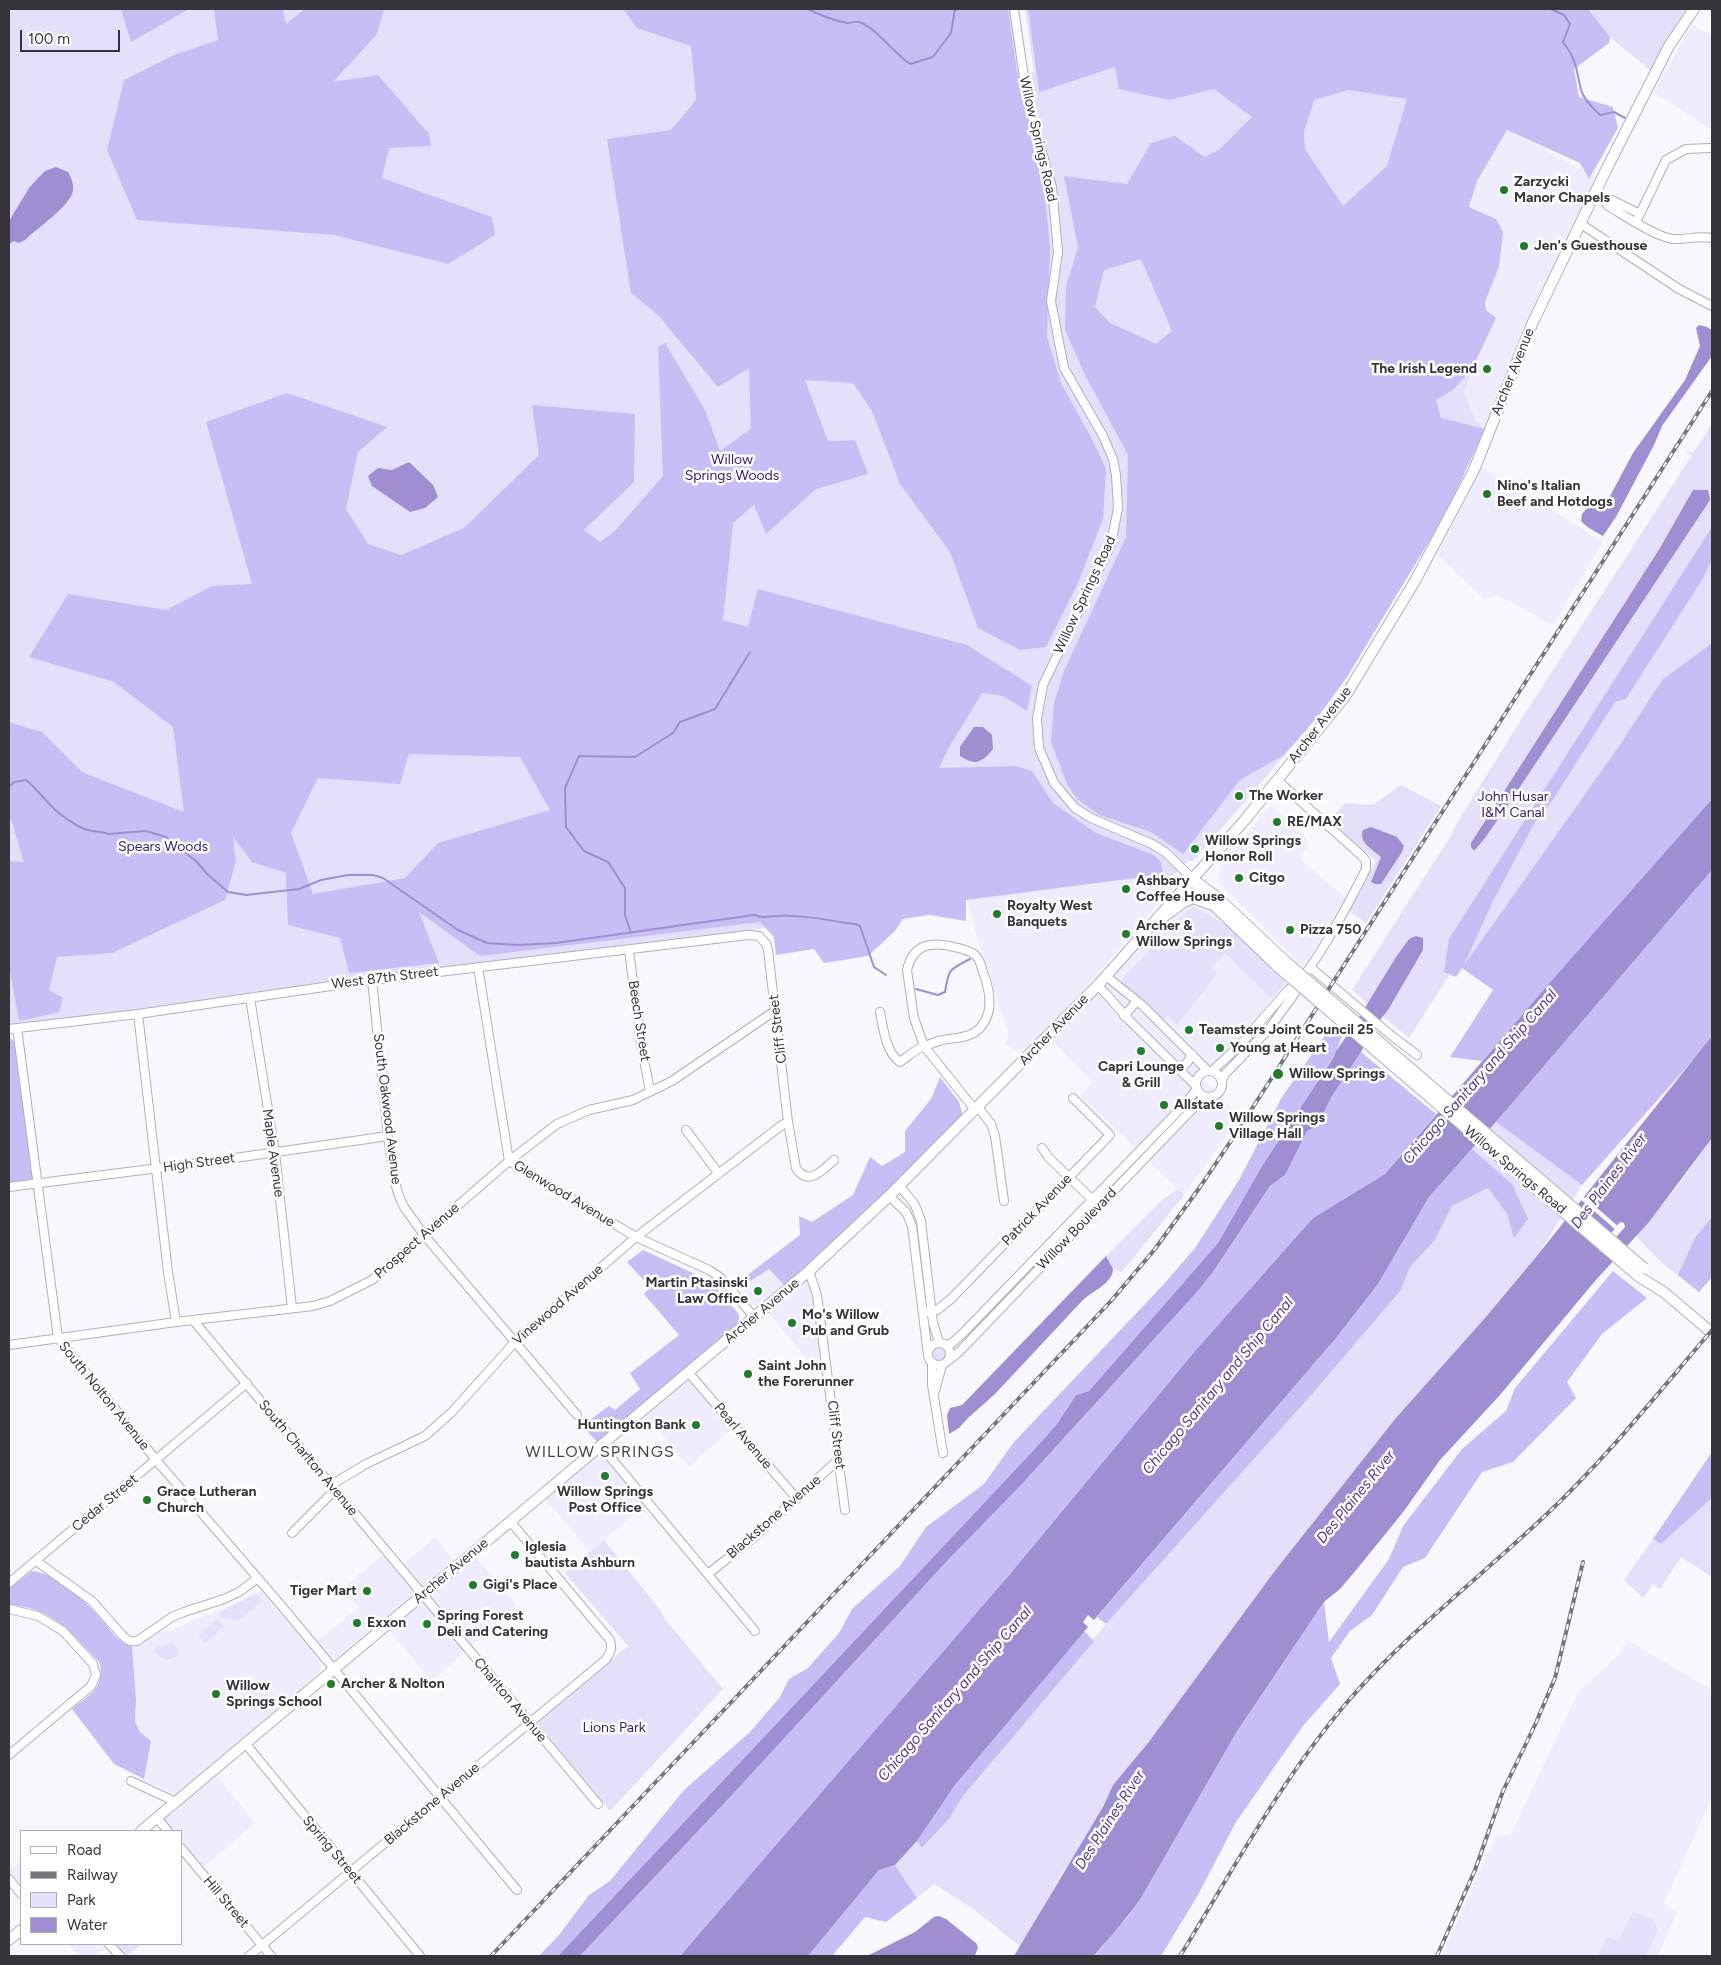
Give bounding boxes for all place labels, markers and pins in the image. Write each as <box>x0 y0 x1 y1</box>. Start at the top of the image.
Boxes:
place label: Zarzycki Manor Chapels <box>1514 174 1610 206</box>
marker: Zarzycki Manor Chapels <box>1498 184 1510 196</box>
place label: Jen's Guesthouse <box>1534 238 1647 254</box>
marker: Jen's Guesthouse <box>1518 240 1530 252</box>
place label: The Irish Legend <box>1371 361 1477 377</box>
marker: The Irish Legend <box>1481 363 1493 375</box>
place label: Nino's Italian Beef and Hotdogs <box>1497 478 1613 511</box>
marker: Nino's Italian Beef and Hotdogs <box>1481 488 1493 500</box>
place label: The Worker <box>1249 788 1323 804</box>
marker: The Worker <box>1233 790 1245 802</box>
place label: RE/MAX <box>1287 814 1342 830</box>
marker: RE/MAX <box>1271 816 1283 828</box>
place label: Willow Springs Honor Roll <box>1205 833 1301 866</box>
marker: Willow Springs Honor Roll <box>1189 843 1201 855</box>
place label: Citgo <box>1249 870 1285 886</box>
marker: Citgo <box>1233 872 1245 884</box>
place label: Ashbary Coffee House <box>1136 873 1225 906</box>
marker: Ashbary Coffee House <box>1120 883 1132 895</box>
place label: Royalty West Banquets <box>1007 898 1093 930</box>
marker: Royalty West Banquets <box>991 908 1003 920</box>
place label: Archer & Willow Springs <box>1136 918 1232 950</box>
place label: Pizza 750 <box>1300 922 1361 938</box>
marker: Pizza 750 <box>1284 924 1296 936</box>
marker: Archer & Willow Springs <box>1120 928 1132 940</box>
place label: Teamsters Joint Council 25 <box>1199 1022 1374 1038</box>
marker: Teamsters Joint Council 25 <box>1183 1024 1195 1036</box>
place label: Young at Heart <box>1230 1040 1327 1056</box>
marker: Young at Heart <box>1214 1042 1226 1054</box>
marker: Capri Lounge & Grill <box>1135 1045 1147 1057</box>
place label: Capri Lounge & Grill <box>1098 1059 1184 1092</box>
place label: Willow Springs <box>1289 1066 1385 1082</box>
marker: Willow Springs <box>1271 1067 1285 1081</box>
place label: Allstate <box>1174 1097 1224 1113</box>
marker: Allstate <box>1158 1099 1170 1111</box>
place label: Willow Springs Village Hall <box>1229 1110 1325 1142</box>
marker: Willow Springs Village Hall <box>1213 1120 1225 1132</box>
place label: Martin Ptasinski Law Office <box>645 1275 748 1308</box>
marker: Martin Ptasinski Law Office <box>752 1285 764 1297</box>
place label: Mo's Willow Pub and Grub <box>802 1307 889 1340</box>
marker: Mo's Willow Pub and Grub <box>786 1317 798 1329</box>
place label: Saint John the Forerunner <box>758 1358 854 1390</box>
marker: Saint John the Forerunner <box>742 1368 754 1380</box>
place label: Huntington Bank <box>578 1417 686 1433</box>
marker: Huntington Bank <box>690 1419 702 1431</box>
marker: Willow Springs Post Office <box>599 1470 611 1482</box>
place label: Grace Lutheran Church <box>157 1484 256 1516</box>
place label: Willow Springs Post Office <box>557 1484 653 1516</box>
marker: Grace Lutheran Church <box>141 1494 153 1506</box>
place label: Iglesia bautista Ashburn <box>525 1539 635 1571</box>
marker: Iglesia bautista Ashburn <box>509 1549 521 1561</box>
place label: Gigi's Place <box>483 1577 557 1593</box>
marker: Gigi's Place <box>467 1579 479 1591</box>
place label: Tiger Mart <box>290 1583 357 1599</box>
marker: Tiger Mart <box>361 1585 373 1597</box>
place label: Spring Forest Deli and Catering <box>437 1608 548 1640</box>
place label: Exxon <box>367 1615 406 1631</box>
marker: Exxon <box>351 1617 363 1629</box>
marker: Spring Forest Deli and Catering <box>421 1618 433 1630</box>
place label: Archer & Nolton <box>341 1676 445 1692</box>
place label: Willow Springs School <box>226 1678 322 1710</box>
marker: Archer & Nolton <box>325 1678 337 1690</box>
marker: Willow Springs School <box>210 1688 222 1700</box>

